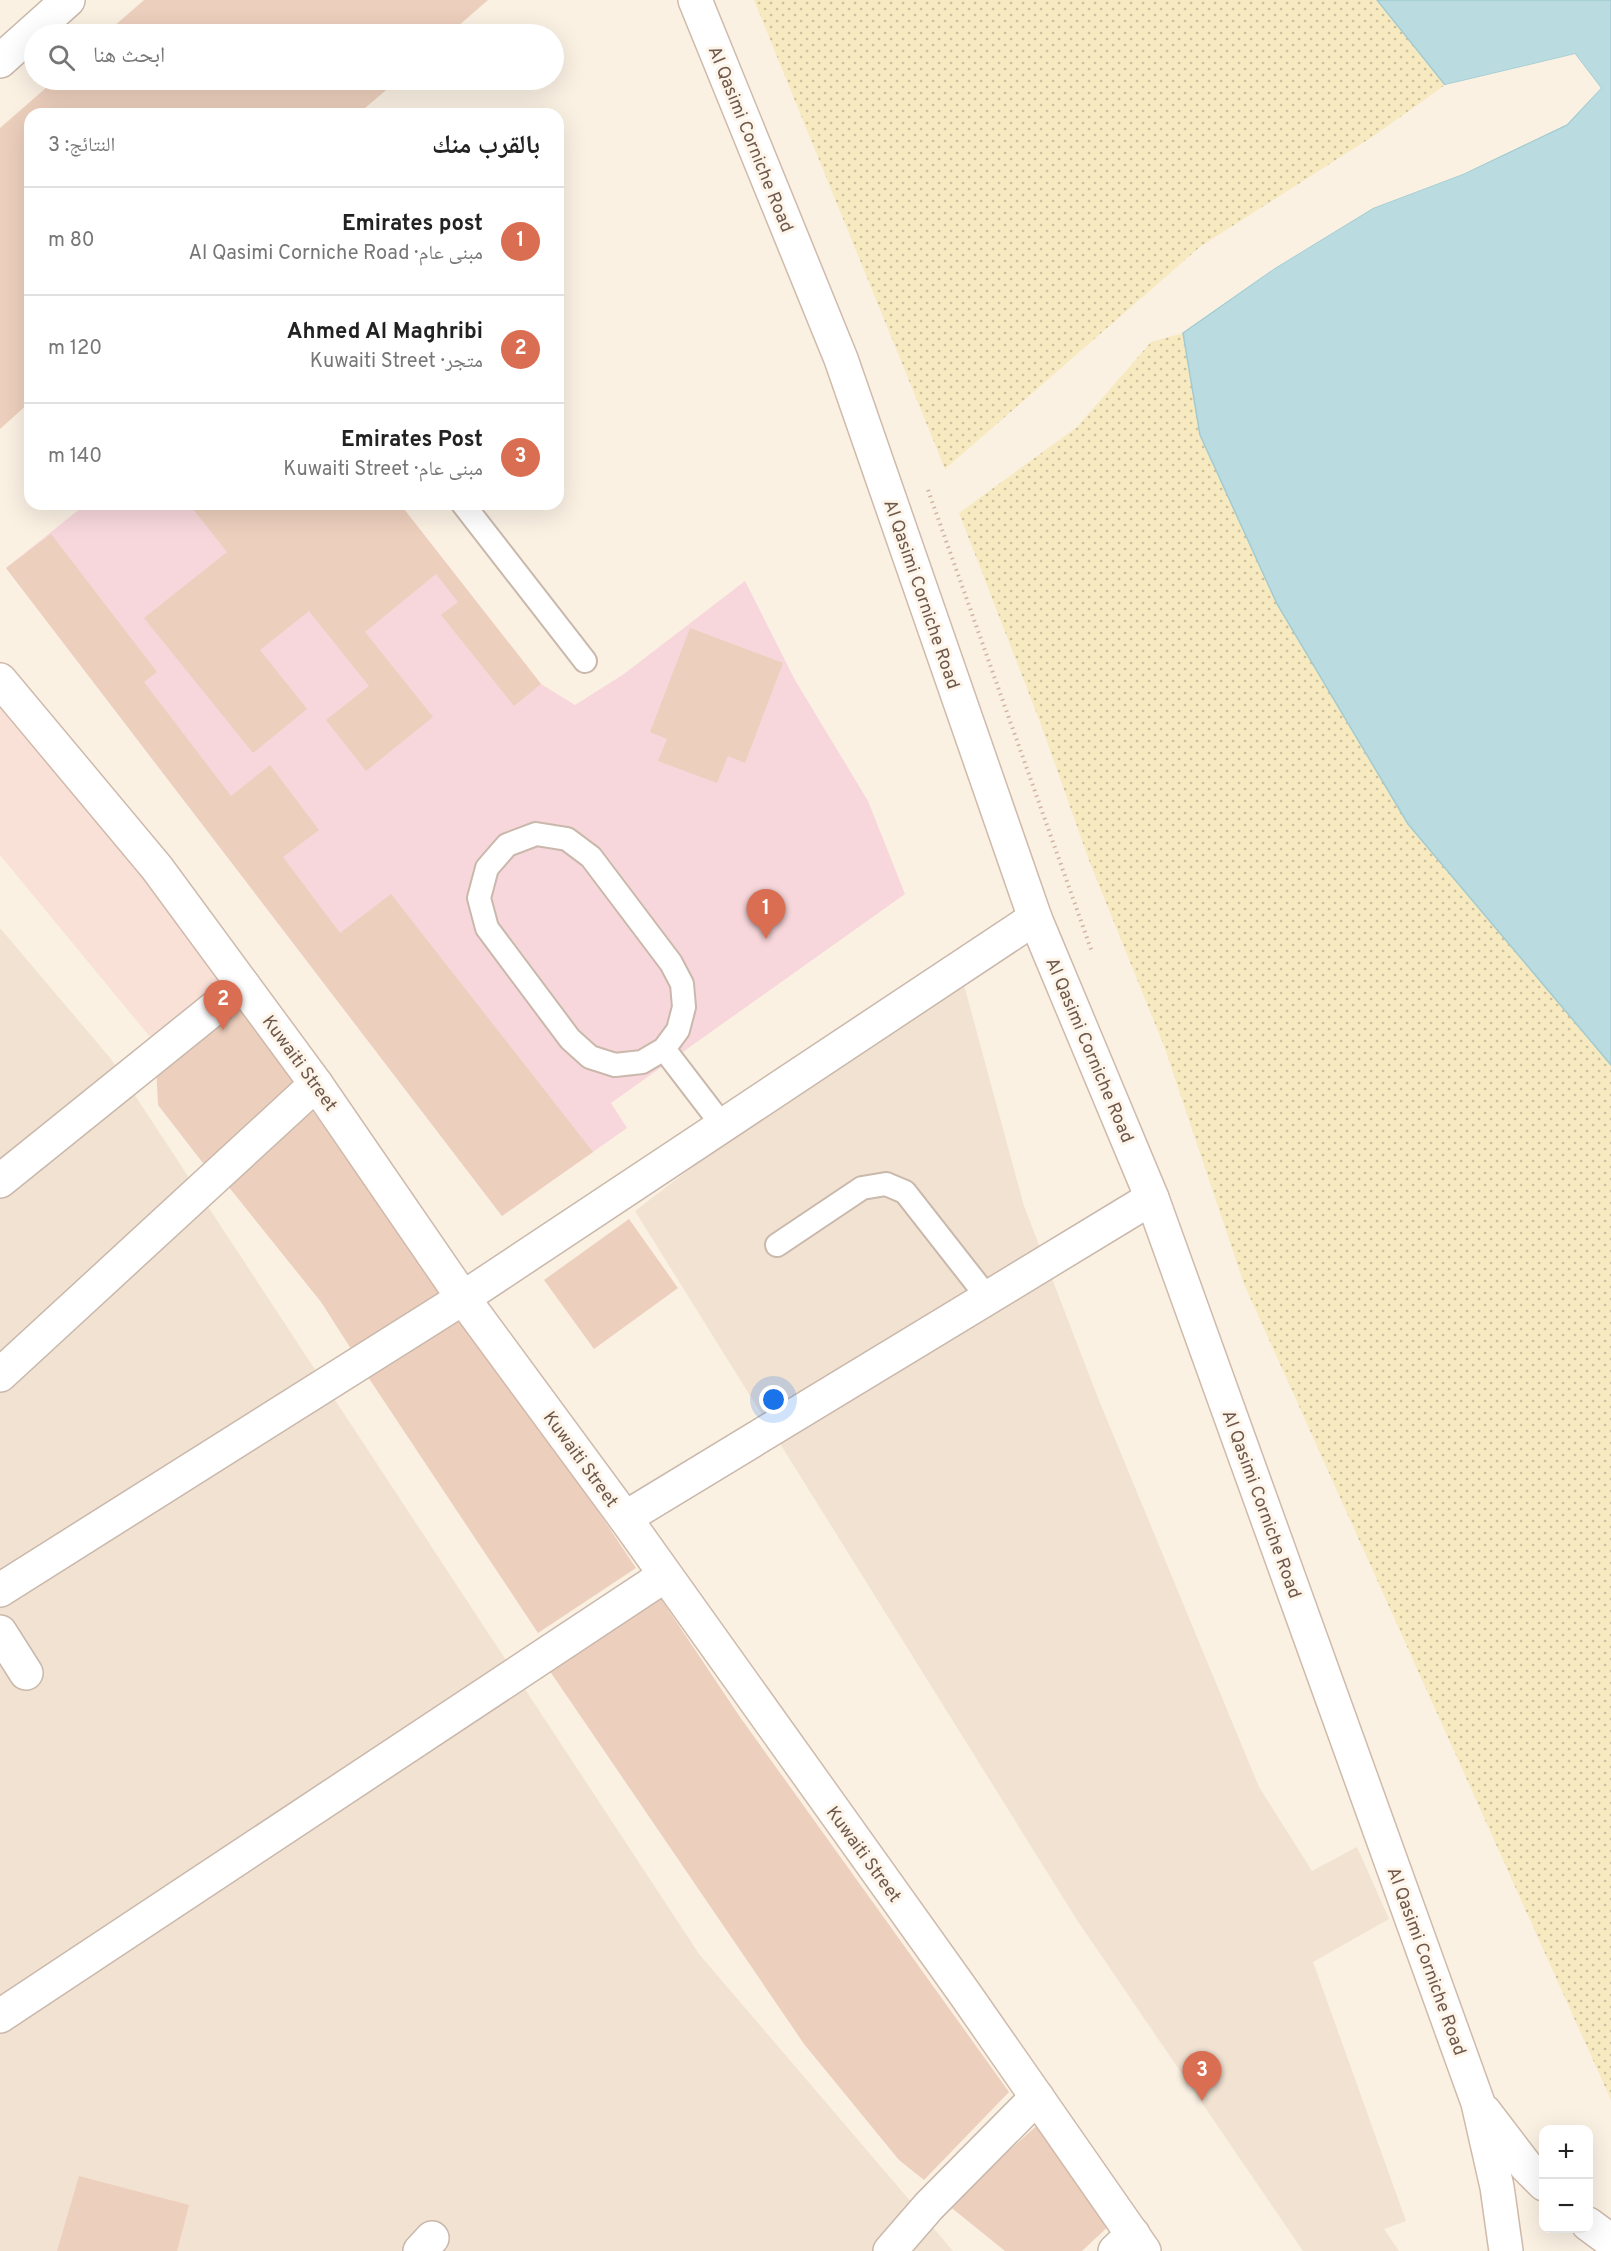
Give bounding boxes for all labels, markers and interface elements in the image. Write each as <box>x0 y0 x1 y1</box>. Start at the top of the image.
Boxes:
search box <box>24 24 564 90</box>
icon: search <box>45 41 78 74</box>
text: ابحث هنا <box>93 43 165 70</box>
street label: Al Qasimi Corniche Road <box>702 43 798 236</box>
text: بالقرب منك <box>432 130 540 163</box>
text: النتائج: 3 <box>48 133 115 159</box>
text: Emirates post <box>342 211 483 238</box>
text: 80 m <box>48 228 95 254</box>
text: 1 <box>517 228 525 254</box>
text: مبنى عام · Al Qasimi Corniche Road <box>189 241 483 267</box>
text: Ahmed Al Maghribi <box>287 319 483 346</box>
text: 120 m <box>48 336 102 362</box>
text: 2 <box>514 336 527 362</box>
text: متجر · Kuwaiti Street <box>310 349 483 375</box>
text: Emirates Post <box>341 427 483 454</box>
text: 140 m <box>48 444 102 470</box>
text: 3 <box>515 444 527 470</box>
text: مبنى عام · Kuwaiti Street <box>283 457 483 483</box>
street label: Al Qasimi Corniche Road <box>877 497 964 692</box>
pin: 1 <box>746 890 786 939</box>
street label: Al Qasimi Corniche Road <box>1039 955 1138 1147</box>
pin: 2 <box>204 980 242 1030</box>
street label: Kuwaiti Street <box>256 1011 341 1117</box>
your location <box>759 1385 788 1414</box>
street label: Kuwaiti Street <box>537 1407 622 1513</box>
street label: Al Qasimi Corniche Road <box>1216 1407 1305 1602</box>
street label: Kuwaiti Street <box>820 1802 905 1908</box>
street label: Al Qasimi Corniche Road <box>1381 1864 1470 2059</box>
pin: 3 <box>1182 2052 1222 2101</box>
map controls <box>1539 2125 1593 2233</box>
button: + <box>1539 2125 1593 2179</box>
button: − <box>1539 2179 1593 2233</box>

